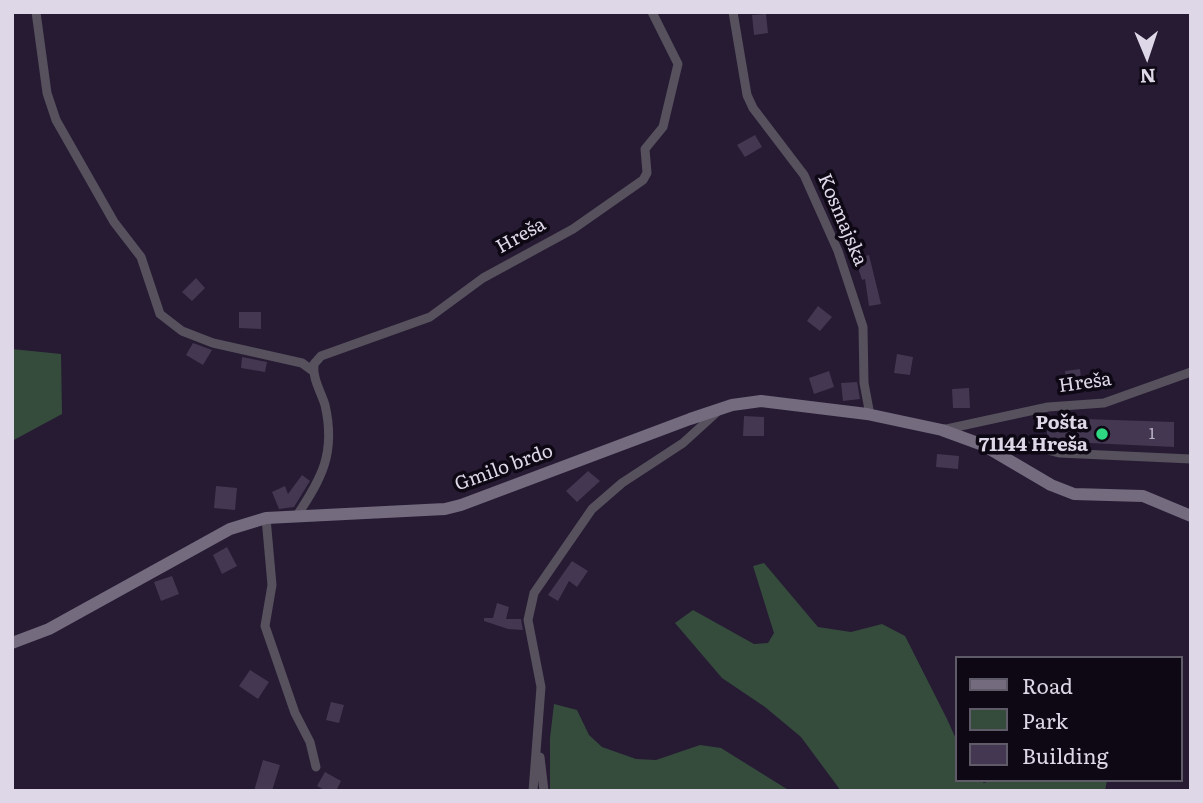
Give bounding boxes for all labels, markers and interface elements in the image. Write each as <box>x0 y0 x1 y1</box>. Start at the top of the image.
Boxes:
north arrow <box>1112 21 1182 91</box>
text: N <box>1139 63 1156 91</box>
street label: Kosmajska <box>812 170 872 270</box>
street label: Hreša <box>492 213 550 259</box>
street label: Hreša <box>1057 368 1113 398</box>
place label: Pošta 71144 Hreša <box>979 412 1088 456</box>
house number: 1 <box>1149 424 1155 444</box>
marker: Pošta 71144 Hreša <box>1094 426 1110 442</box>
street label: Gmilo brdo <box>452 440 556 496</box>
legend <box>954 656 1182 782</box>
text: Road <box>1022 669 1073 700</box>
text: Park <box>1022 704 1068 735</box>
text: Building <box>1022 739 1108 770</box>

